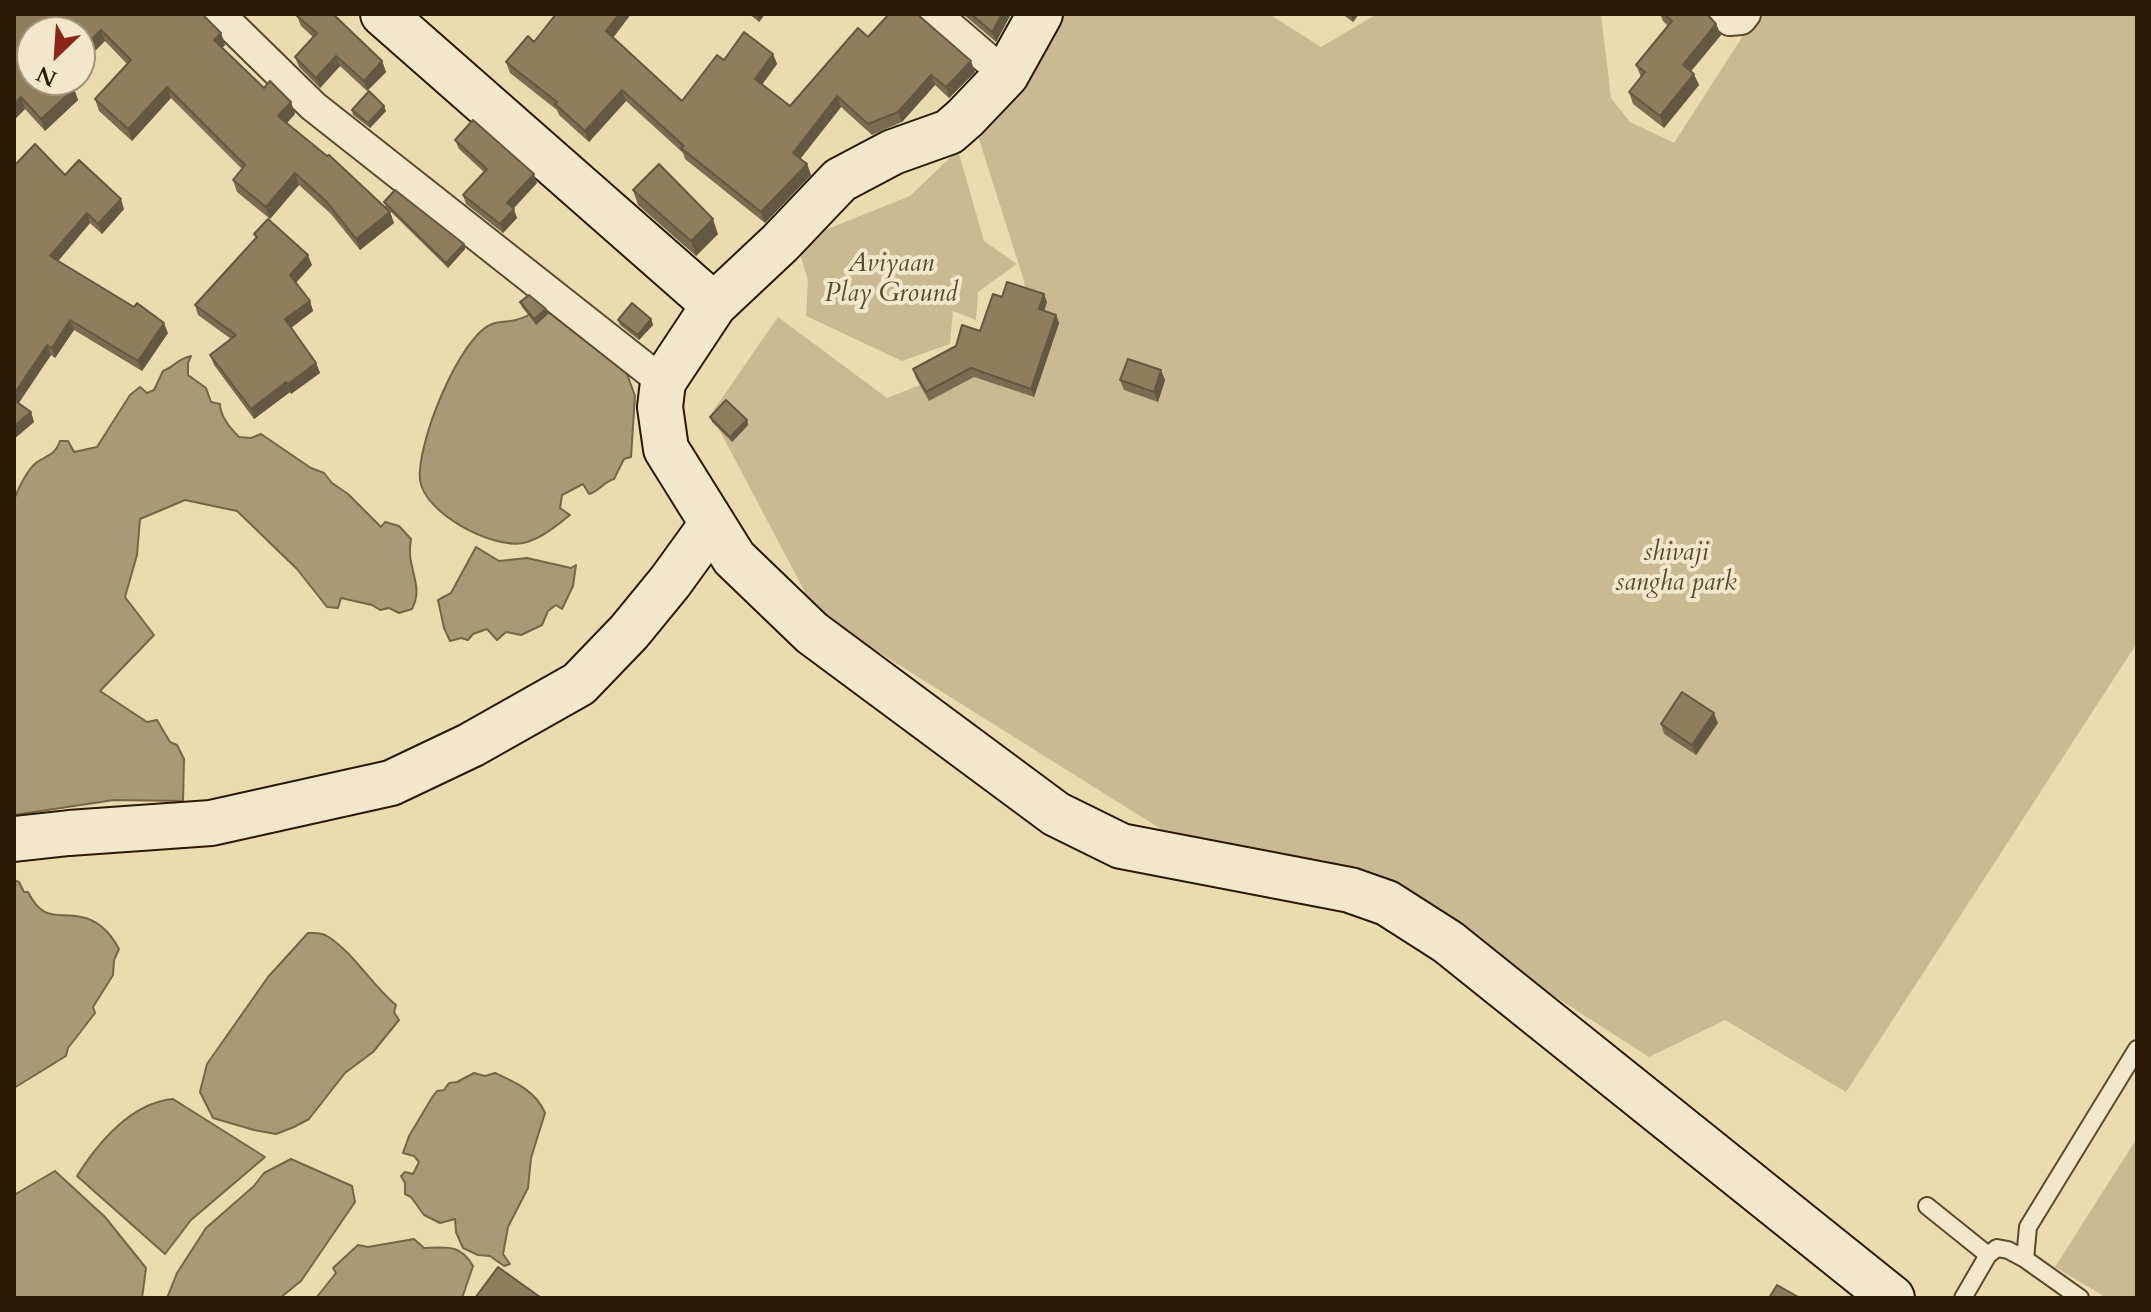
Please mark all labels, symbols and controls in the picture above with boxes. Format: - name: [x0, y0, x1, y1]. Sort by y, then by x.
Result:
- north arrow: [16, 16, 96, 96]
- text: N: [32, 58, 62, 94]
- park label: Aviyaan Play Ground: [825, 249, 957, 310]
- park label: shivaji sangha park: [1615, 538, 1737, 600]

